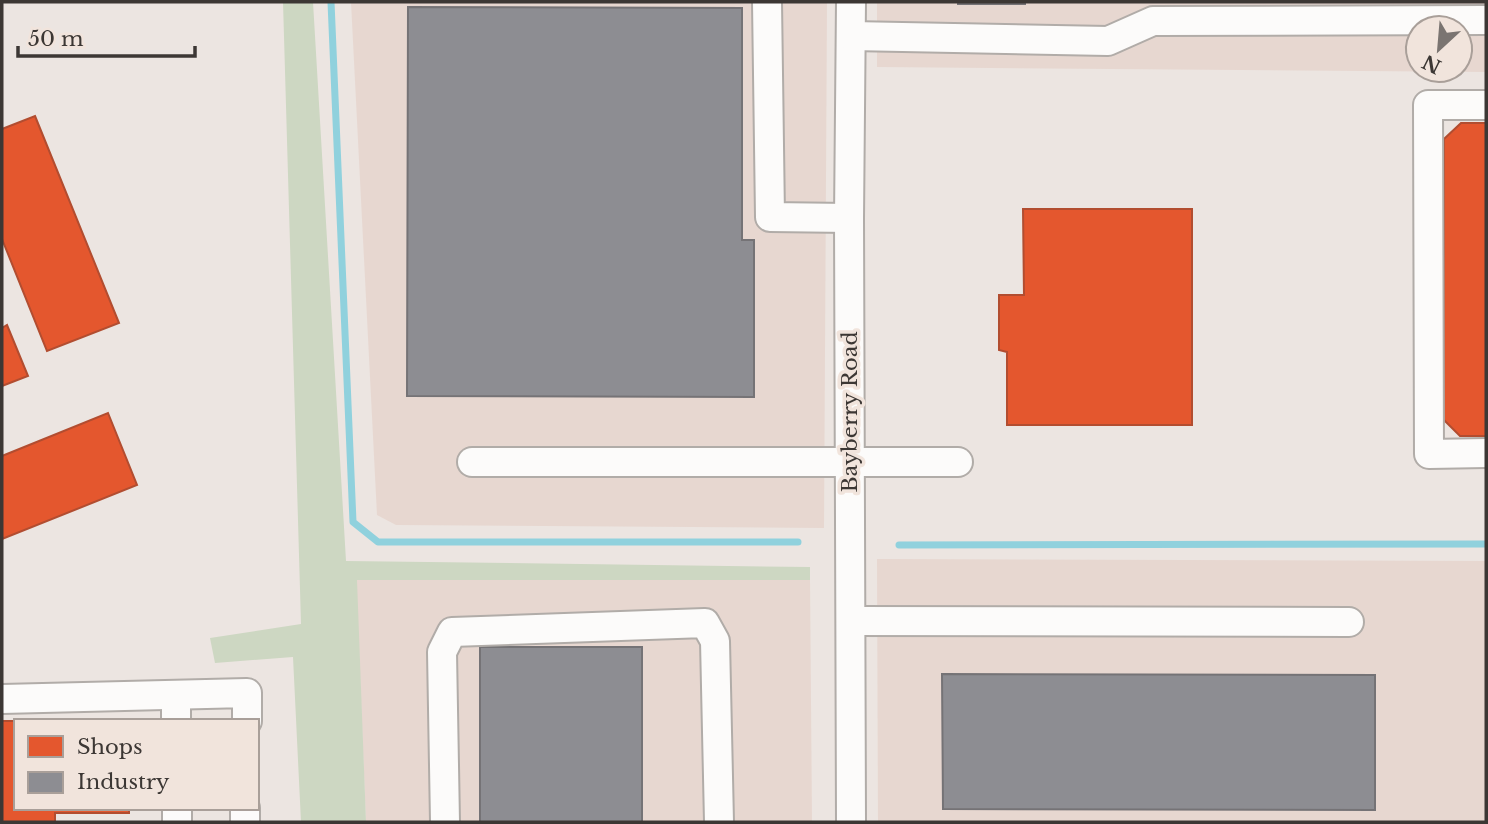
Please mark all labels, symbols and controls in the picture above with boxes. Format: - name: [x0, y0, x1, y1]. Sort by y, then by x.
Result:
- scale bar: [18, 14, 194, 58]
- north arrow: [1404, 14, 1474, 84]
- text: 50 m: [28, 26, 84, 52]
- text: N: [1419, 50, 1445, 78]
- street label: Bayberry Road: [837, 331, 863, 493]
- legend: [14, 719, 259, 810]
- text: Shops: [77, 734, 143, 760]
- text: Industry: [77, 769, 170, 795]

